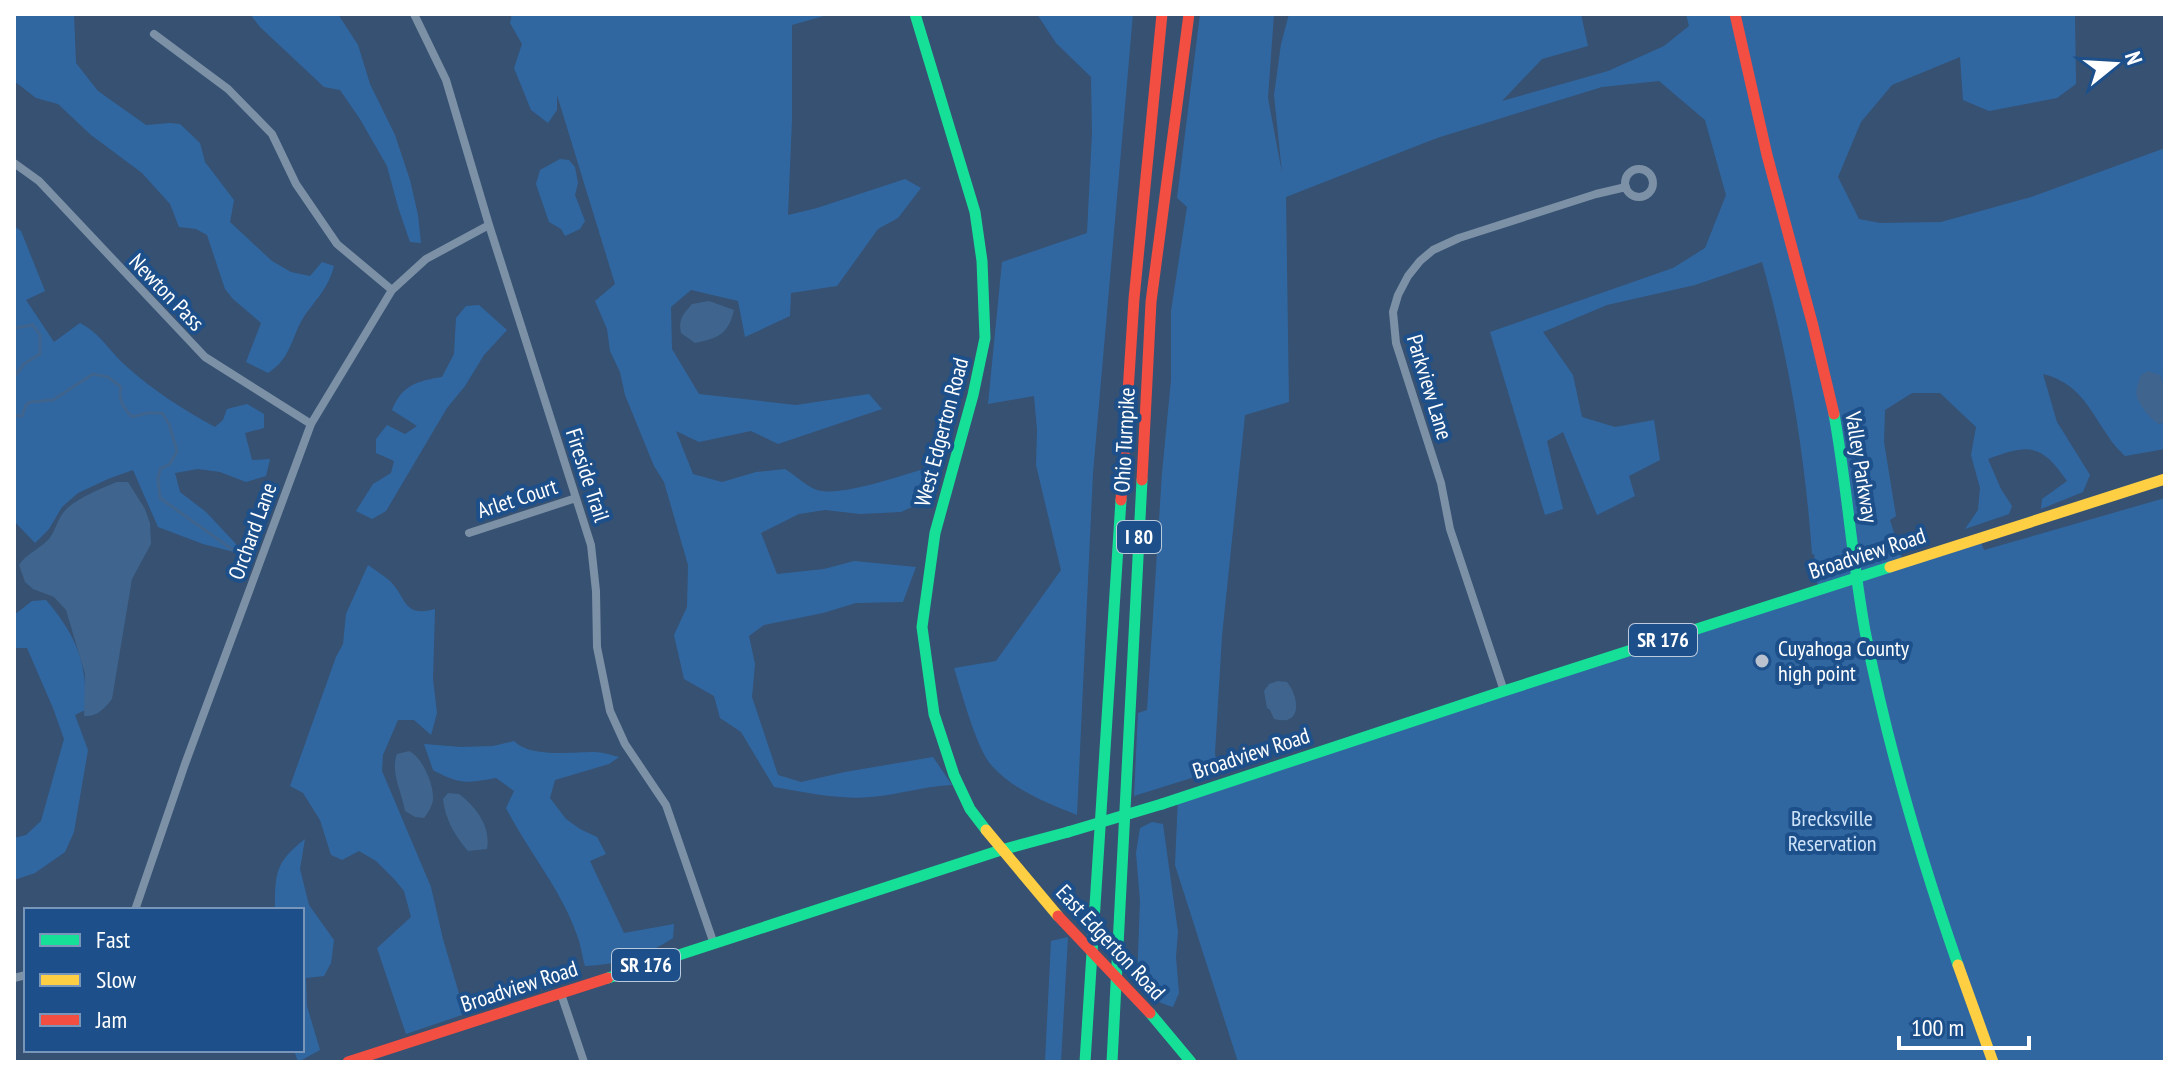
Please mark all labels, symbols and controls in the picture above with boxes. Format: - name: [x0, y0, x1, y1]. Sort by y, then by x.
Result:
- north arrow: [2075, 24, 2155, 104]
- text: N: [2119, 48, 2149, 68]
- street label: Newton Pass: [123, 248, 211, 336]
- street label: Parkview Lane: [1401, 331, 1459, 443]
- street label: West Edgerton Road: [908, 355, 974, 509]
- street label: Ohio Turnpike: [1107, 387, 1141, 493]
- street label: Valley Parkway: [1839, 408, 1885, 525]
- street label: Fireside Trail: [560, 425, 617, 526]
- street label: Arlet Court: [473, 472, 561, 524]
- street label: Orchard Lane: [222, 479, 282, 583]
- road number: I 80: [1117, 521, 1161, 553]
- street label: Broadview Road: [1805, 521, 1929, 585]
- road number: SR 176: [1629, 624, 1697, 656]
- place label: Cuyahoga County high point: [1778, 634, 1910, 687]
- marker: Cuyahoga County high point: [1753, 652, 1771, 670]
- street label: Broadview Road: [1189, 721, 1313, 785]
- park label: Brecksville Reservation: [1788, 804, 1876, 857]
- street label: East Edgerton Road: [1050, 878, 1172, 1006]
- legend: [24, 908, 304, 1052]
- text: Fast: [96, 924, 131, 955]
- road number: SR 176: [612, 949, 680, 981]
- street label: Broadview Road: [457, 954, 581, 1018]
- text: Slow: [96, 964, 137, 995]
- scale bar: [1899, 1000, 2029, 1050]
- text: Jam: [95, 1004, 127, 1035]
- text: 100 m: [1911, 1012, 1964, 1043]

